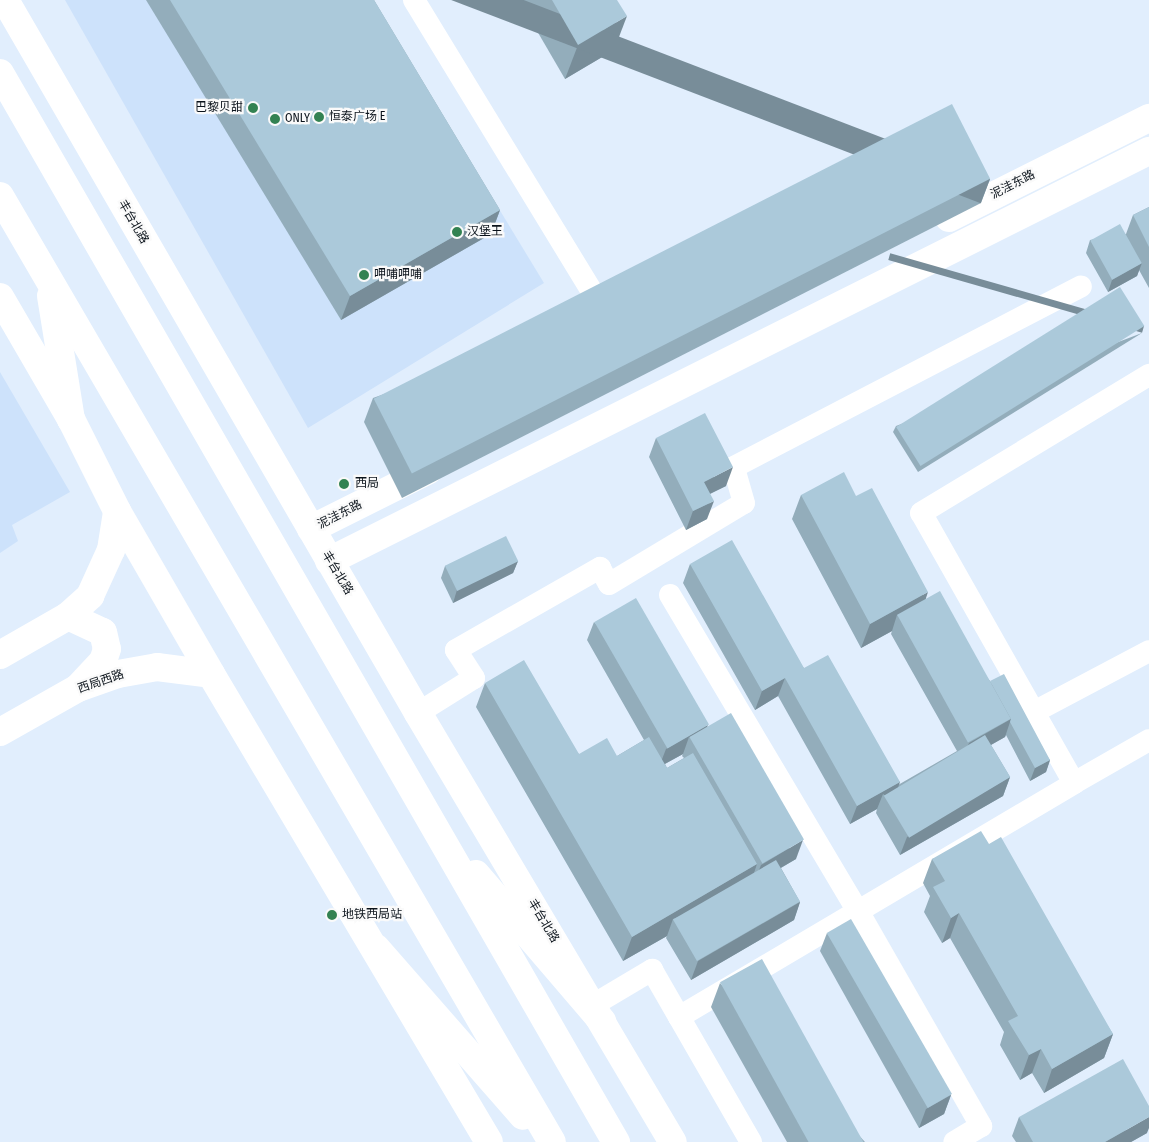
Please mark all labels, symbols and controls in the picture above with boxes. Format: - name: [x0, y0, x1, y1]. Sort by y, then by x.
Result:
- place label: 巴黎贝甜: [195, 101, 243, 115]
- marker: 巴黎贝甜: [247, 102, 259, 114]
- place label: 恒泰广场 E: [329, 110, 385, 124]
- marker: 恒泰广场 E: [313, 111, 325, 123]
- place label: ONLY: [285, 112, 310, 126]
- marker: ONLY: [269, 113, 281, 125]
- street label: 泥洼东路: [988, 168, 1038, 202]
- street label: 丰台北路: [115, 198, 151, 246]
- place label: 汉堡王: [467, 225, 503, 239]
- marker: 汉堡王: [451, 226, 463, 238]
- place label: 呷哺呷哺: [374, 268, 422, 282]
- marker: 呷哺呷哺: [358, 269, 370, 281]
- marker: 西局: [337, 477, 351, 491]
- place label: 西局: [355, 477, 379, 491]
- street label: 泥洼东路: [315, 498, 365, 532]
- street label: 丰台北路: [318, 549, 356, 597]
- street label: 西局西路: [76, 667, 126, 697]
- street label: 丰台北路: [524, 897, 562, 945]
- place label: 地铁西局站: [342, 908, 402, 922]
- marker: 地铁西局站: [326, 909, 338, 921]

